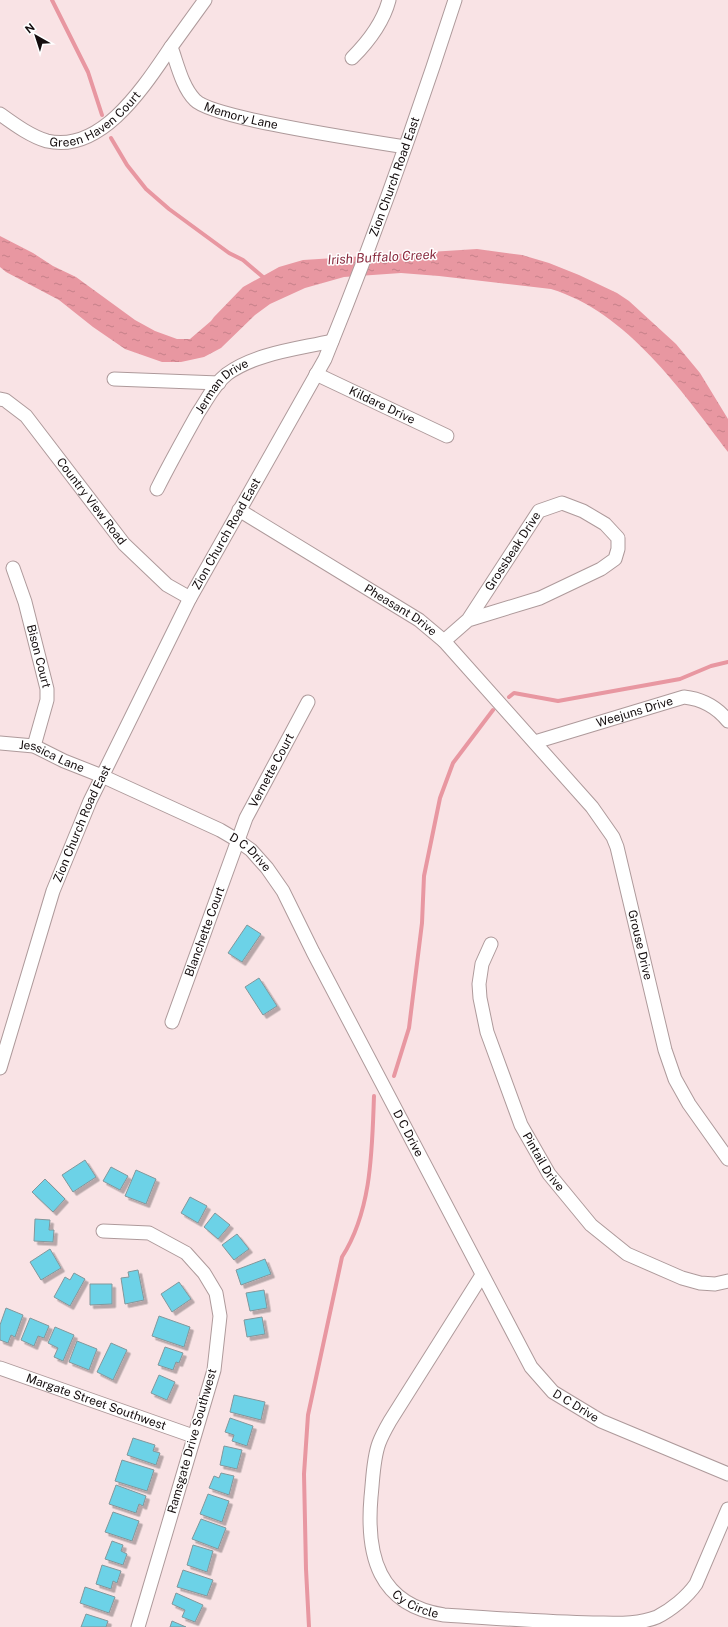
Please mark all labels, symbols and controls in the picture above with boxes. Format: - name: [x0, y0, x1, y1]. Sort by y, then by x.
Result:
- north arrow: [16, 16, 56, 56]
- text: N: [23, 21, 37, 36]
- street label: Green Haven Court: [49, 88, 144, 150]
- street label: Memory Lane: [202, 99, 279, 132]
- street label: Zion Church Road East: [366, 115, 423, 238]
- water label: Irish Buffalo Creek: [327, 247, 437, 267]
- street label: Jerman Drive: [193, 356, 251, 416]
- street label: Kildare Drive: [347, 384, 417, 427]
- street label: Country View Road: [54, 455, 129, 548]
- street label: Zion Church Road East: [189, 475, 263, 592]
- street label: Grossbeak Drive: [482, 509, 544, 593]
- street label: Pheasant Drive: [362, 581, 440, 639]
- street label: Bison Court: [24, 623, 54, 690]
- street label: Weejuns Drive: [595, 694, 675, 730]
- street label: Vernette Court: [246, 731, 297, 810]
- street label: Jessica Lane: [18, 738, 86, 775]
- street label: Zion Church Road East: [50, 763, 114, 884]
- street label: D C Drive: [227, 830, 274, 875]
- street label: Blanchette Court: [182, 885, 228, 979]
- street label: Grouse Drive: [625, 908, 655, 982]
- street label: D C Drive: [390, 1107, 426, 1159]
- street label: Pintail Drive: [520, 1130, 567, 1194]
- street label: Ramsgate Drive Southwest: [165, 1367, 220, 1515]
- street label: Margate Street Southwest: [24, 1371, 168, 1433]
- street label: D C Drive: [550, 1387, 601, 1425]
- street label: Cy Circle: [389, 1587, 440, 1621]

